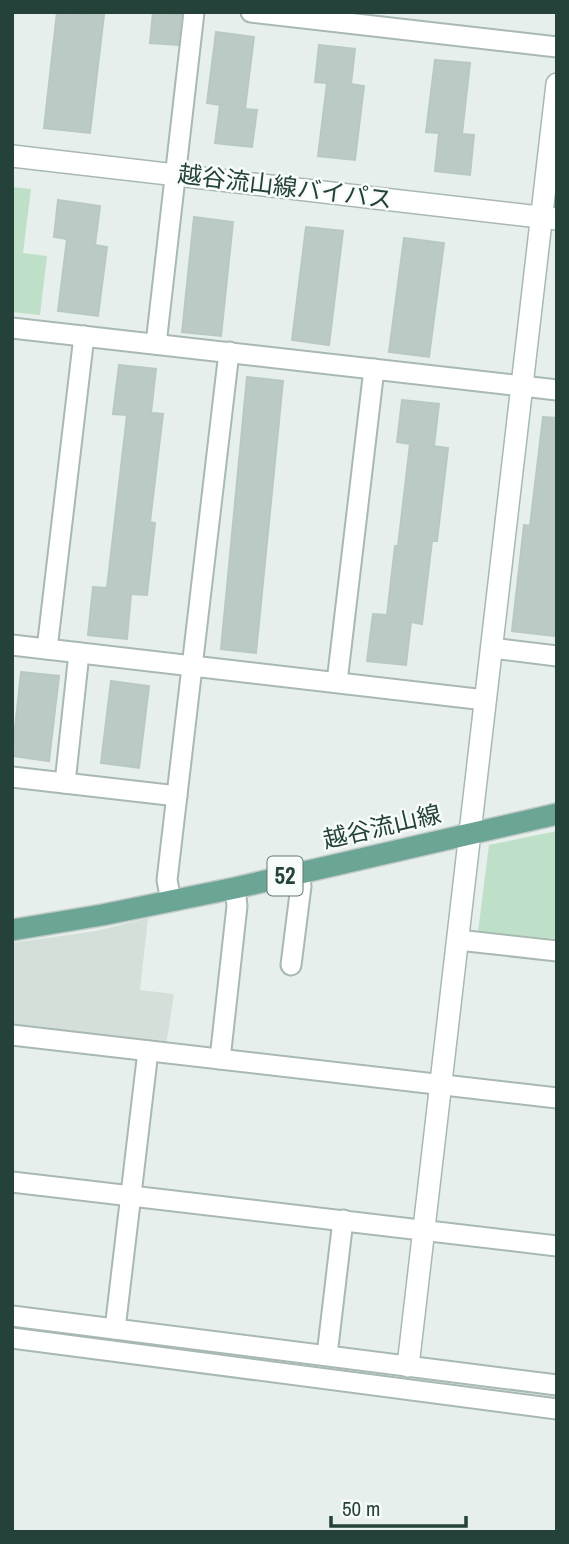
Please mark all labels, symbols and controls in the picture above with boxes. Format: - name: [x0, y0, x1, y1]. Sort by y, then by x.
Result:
- street label: 越谷流山線バイパス: [176, 157, 394, 215]
- street label: 越谷流山線: [320, 797, 444, 855]
- road number: 52: [268, 856, 302, 896]
- scale bar: [331, 1484, 466, 1528]
- text: 50 m: [342, 1494, 380, 1523]

